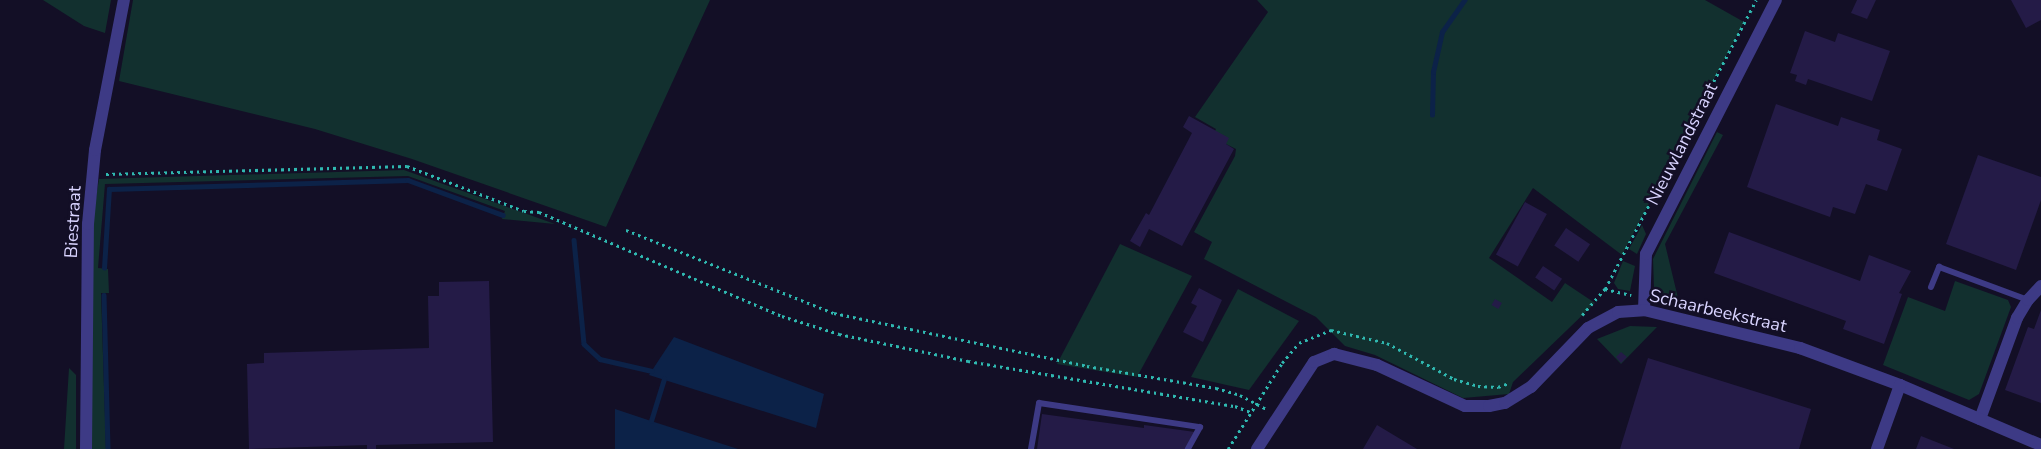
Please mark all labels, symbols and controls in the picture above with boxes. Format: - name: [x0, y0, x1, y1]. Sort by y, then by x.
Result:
- street label: Nieuwlandstraat: [1642, 79, 1722, 209]
- street label: Biestraat: [60, 185, 86, 259]
- street label: Schaarbeekstraat: [1647, 285, 1789, 337]

